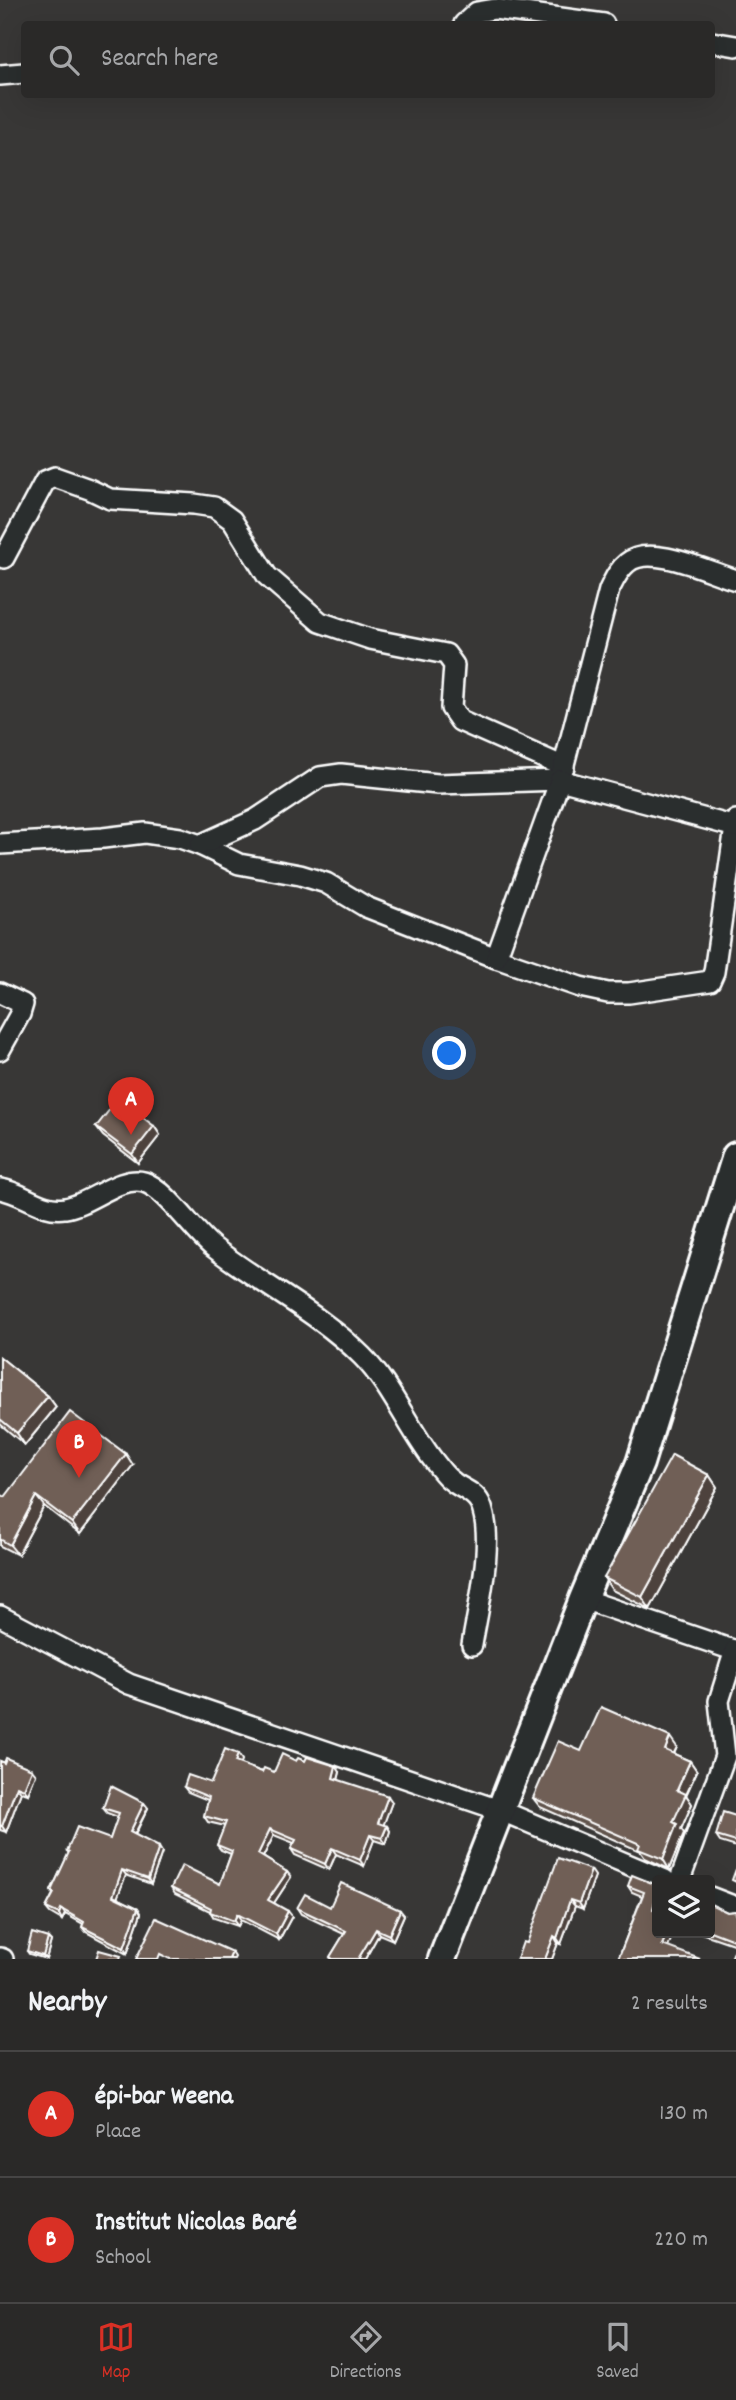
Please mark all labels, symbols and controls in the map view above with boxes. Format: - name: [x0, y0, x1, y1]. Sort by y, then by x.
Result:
- search box: [21, 21, 715, 98]
- icon: search: [45, 41, 83, 79]
- text: Search here: [101, 41, 219, 78]
- your location: [432, 1036, 466, 1070]
- pin: A: [108, 1077, 154, 1135]
- pin: B: [56, 1420, 102, 1478]
- map controls: [652, 1875, 715, 1938]
- button: layers: [652, 1875, 715, 1938]
- text: Nearby: [28, 1983, 106, 2026]
- text: 2 results: [631, 1988, 708, 2021]
- text: épi-bar Weena: [95, 2079, 233, 2116]
- text: A: [45, 2098, 57, 2131]
- text: 130 m: [659, 2098, 708, 2131]
- text: Place: [95, 2116, 141, 2149]
- text: Institut Nicolas Baré: [95, 2205, 297, 2242]
- text: B: [46, 2224, 56, 2257]
- text: 220 m: [654, 2224, 708, 2257]
- text: School: [95, 2242, 151, 2275]
- tab: Map: [97, 2318, 135, 2387]
- tab: Directions: [330, 2318, 402, 2387]
- tab: Saved: [596, 2318, 639, 2387]

